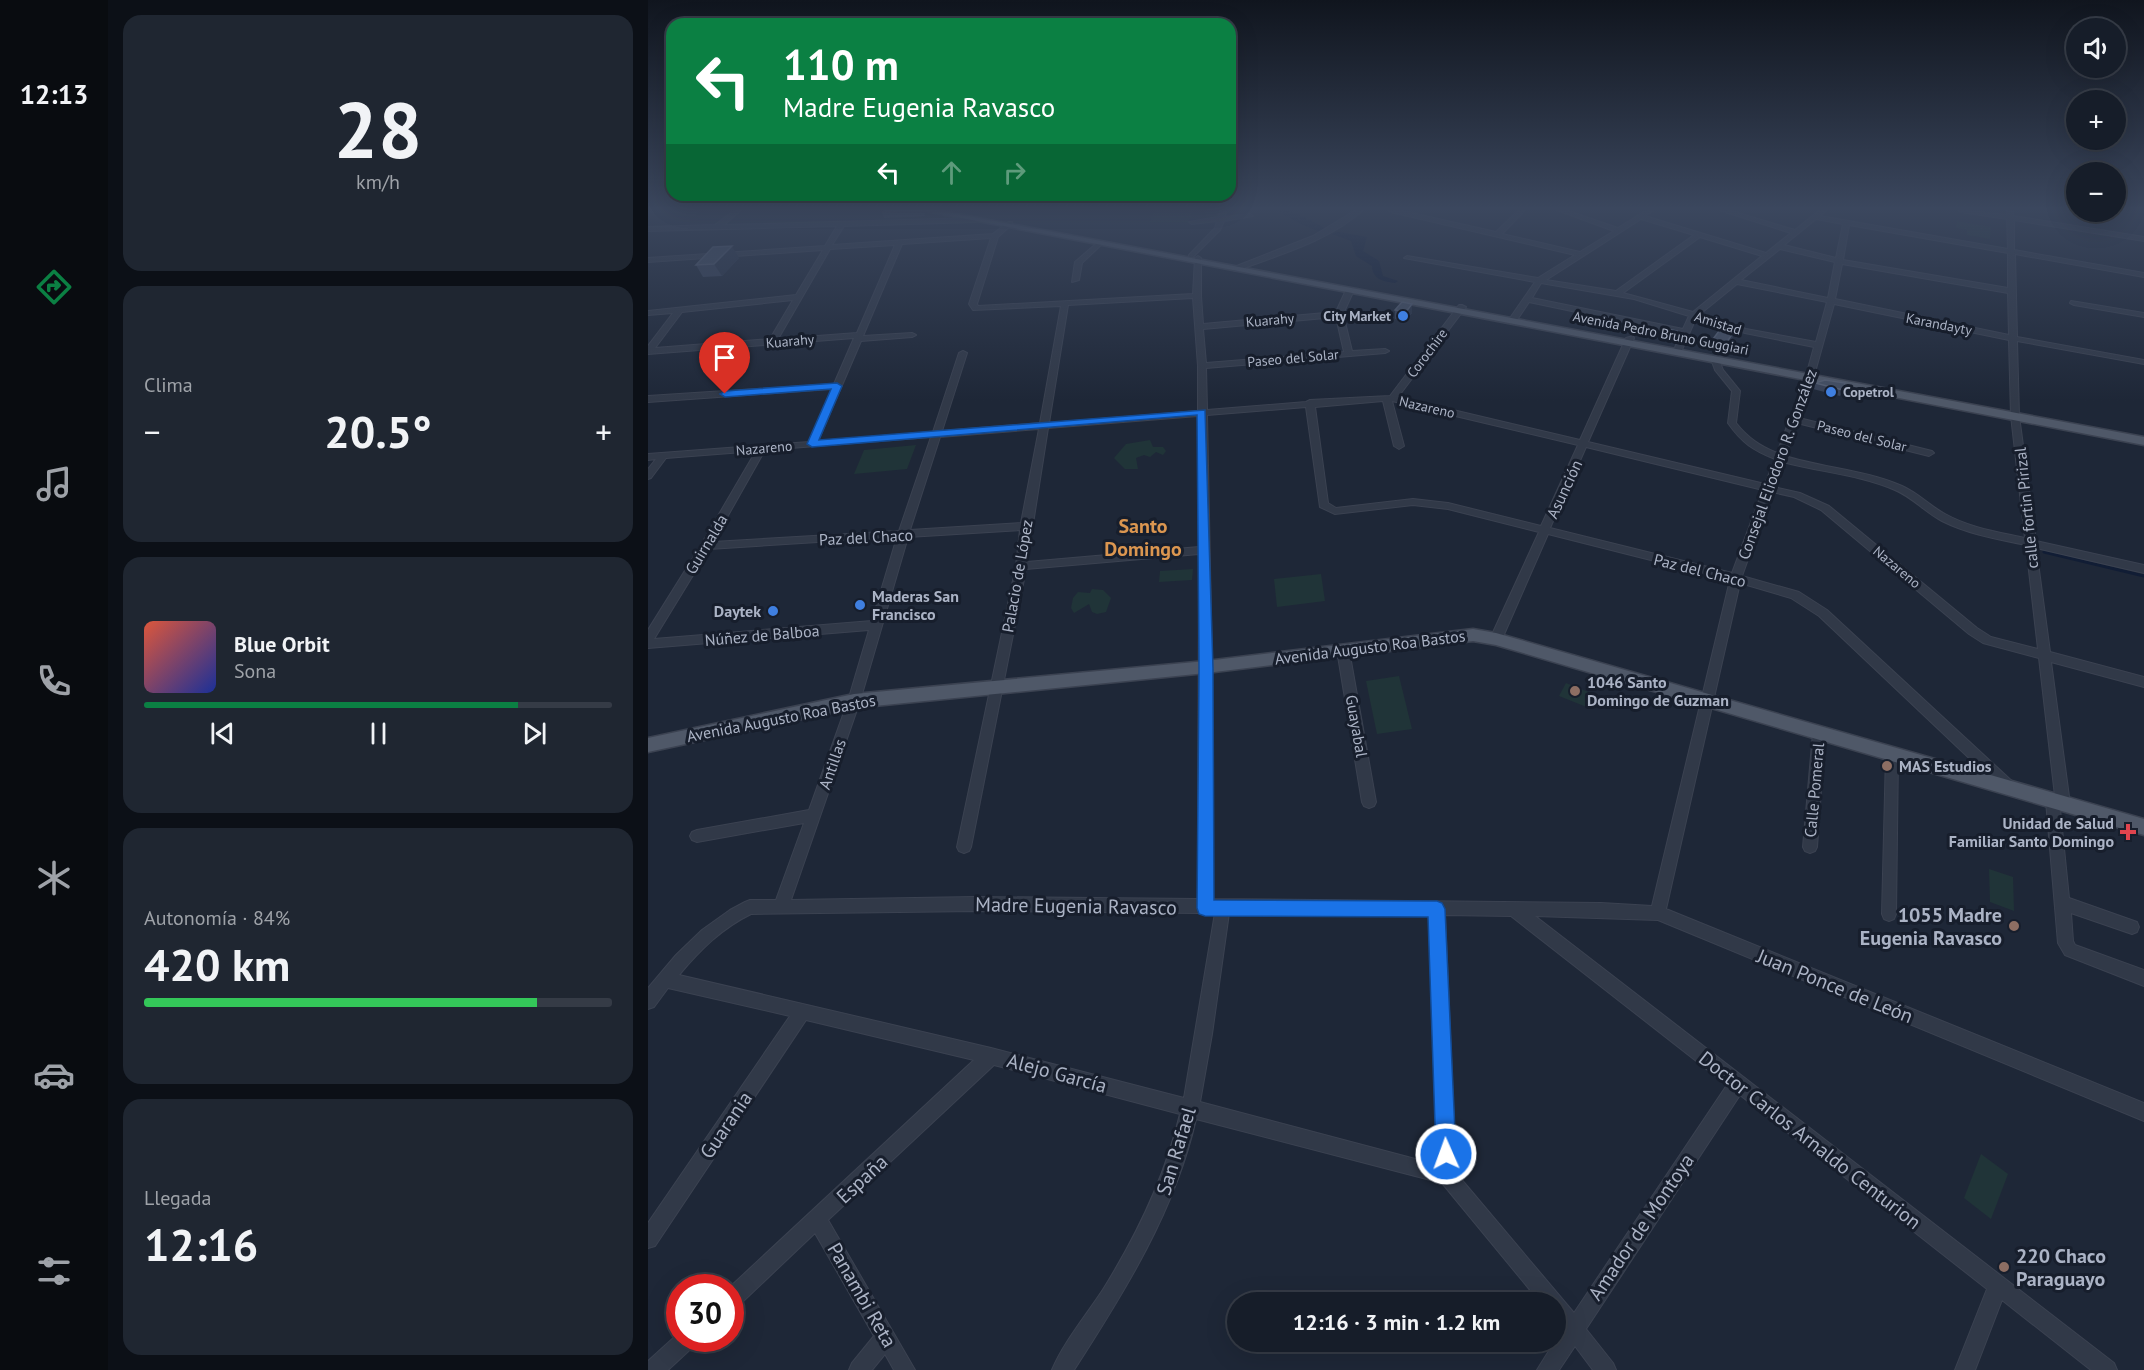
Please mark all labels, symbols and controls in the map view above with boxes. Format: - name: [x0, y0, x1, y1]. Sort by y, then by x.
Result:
- map controls: [2066, 18, 2126, 222]
- button: sound: [2066, 18, 2126, 78]
- text: 110 m: [783, 37, 899, 92]
- icon: left: [684, 42, 762, 120]
- text: 12:13: [20, 77, 88, 111]
- text: 28: [334, 79, 422, 180]
- text: Madre Eugenia Ravasco: [783, 90, 1055, 124]
- button: +: [2066, 90, 2126, 150]
- icon: left: [872, 156, 905, 189]
- icon: ahead: [935, 156, 968, 189]
- icon: right: [998, 156, 1031, 189]
- button: −: [2066, 162, 2126, 222]
- text: km/h: [356, 169, 400, 195]
- icon: directions: [33, 266, 75, 308]
- place label: City Market: [1323, 307, 1391, 325]
- street label: Avenida Pedro Bruno Guggiari: [1572, 307, 1750, 359]
- street label: Amistad: [1692, 307, 1744, 339]
- street label: Kuarahy: [1245, 309, 1295, 331]
- marker: City Market: [1396, 309, 1410, 323]
- street label: Karandayty: [1905, 309, 1974, 339]
- street label: Corochire: [1403, 325, 1451, 381]
- street label: Kuarahy: [765, 330, 815, 352]
- pin: [699, 332, 750, 394]
- icon: arrive: [708, 341, 741, 374]
- street label: Paseo del Solar: [1247, 345, 1340, 371]
- street label: Consejal Eliodoro R. González: [1733, 366, 1821, 562]
- text: Clima: [144, 372, 193, 398]
- place label: Copetrol: [1843, 383, 1895, 401]
- marker: Copetrol: [1824, 385, 1838, 399]
- street label: Nazareno: [1397, 392, 1457, 422]
- text: 20.5°: [324, 402, 432, 460]
- text: −: [144, 410, 161, 453]
- text: +: [595, 410, 612, 453]
- street label: Paseo del Solar: [1815, 416, 1909, 456]
- street label: Nazareno: [735, 437, 793, 459]
- street label: calle fortin Pirizal: [2010, 446, 2042, 570]
- street label: Asunción: [1542, 457, 1586, 521]
- icon: music: [33, 463, 75, 505]
- street label: Guirnalda: [680, 511, 732, 577]
- district label: Santo Domingo: [1104, 513, 1182, 562]
- street label: Palacio de López: [997, 518, 1037, 634]
- street label: Paz del Chaco: [818, 525, 914, 549]
- street label: Nazareno: [1870, 542, 1924, 592]
- street label: Paz del Chaco: [1652, 549, 1748, 591]
- place label: Maderas San Francisco: [872, 586, 959, 624]
- marker: Maderas San Francisco: [853, 598, 867, 612]
- place label: Daytek: [714, 601, 761, 621]
- marker: Daytek: [766, 604, 780, 618]
- street label: Núñez de Balboa: [704, 620, 820, 650]
- street label: Avenida Augusto Roa Bastos: [1274, 625, 1467, 669]
- text: Blue Orbit: [234, 630, 330, 658]
- text: Sona: [234, 658, 276, 684]
- icon: phone: [33, 660, 75, 702]
- place label: 1046 Santo Domingo de Guzman: [1587, 672, 1729, 710]
- marker: 1046 Santo Domingo de Guzman: [1568, 684, 1582, 698]
- street label: Avenida Augusto Roa Bastos: [685, 690, 877, 746]
- street label: Guayabal: [1342, 693, 1372, 759]
- icon: previous: [206, 717, 239, 750]
- icon: pause: [362, 717, 395, 750]
- icon: next: [518, 717, 551, 750]
- street label: Antillas: [814, 736, 850, 792]
- street label: Calle Pomeral: [1800, 742, 1828, 838]
- place label: MAS Estudios: [1899, 756, 1992, 776]
- marker: MAS Estudios: [1880, 759, 1894, 773]
- place label: Unidad de Salud Familiar Santo Domingo: [1949, 813, 2114, 851]
- marker: Unidad de Salud Familiar Santo Domingo: [2119, 823, 2137, 841]
- icon: climate: [33, 857, 75, 899]
- street label: Madre Eugenia Ravasco: [975, 891, 1177, 921]
- place label: 1055 Madre Eugenia Ravasco: [1860, 902, 2002, 951]
- text: Autonomía · 84%: [144, 905, 290, 931]
- marker: 1055 Madre Eugenia Ravasco: [2007, 919, 2021, 933]
- text: 420 km: [144, 935, 290, 993]
- street label: Juan Ponce de León: [1752, 942, 1917, 1029]
- street label: Doctor Carlos Arnaldo Centurion: [1694, 1045, 1926, 1235]
- street label: Alejo García: [1004, 1047, 1110, 1099]
- icon: car: [33, 1054, 75, 1096]
- street label: Guarania: [694, 1086, 758, 1164]
- street label: San Rafael: [1150, 1104, 1202, 1198]
- position arrow: [1414, 1122, 1478, 1186]
- street label: España: [831, 1149, 893, 1209]
- street label: Amador de Montoya: [1582, 1149, 1700, 1305]
- text: Llegada: [144, 1185, 211, 1211]
- text: 12:16: [144, 1215, 258, 1273]
- street label: Panambi Reta: [822, 1238, 902, 1352]
- place label: 220 Chaco Paraguayo: [2016, 1243, 2106, 1292]
- icon: filters: [33, 1250, 75, 1292]
- marker: 220 Chaco Paraguayo: [1997, 1260, 2011, 1274]
- speed limit sign: 30: [666, 1274, 744, 1352]
- text: 12:16 · 3 min · 1.2 km: [1293, 1308, 1500, 1336]

